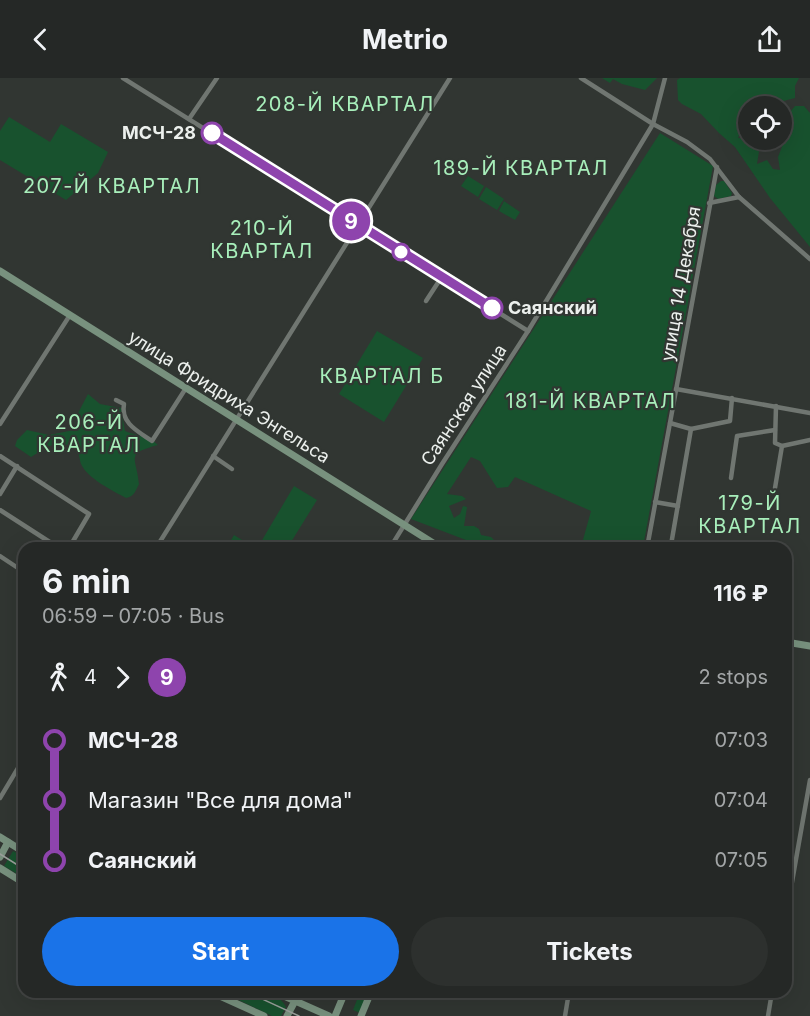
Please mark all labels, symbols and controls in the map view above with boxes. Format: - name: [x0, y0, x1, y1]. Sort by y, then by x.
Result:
- icon: back: [24, 23, 57, 56]
- text: Metrio: [362, 23, 448, 56]
- icon: share: [753, 23, 786, 56]
- district label: 208-Й КВАРТАЛ: [255, 91, 435, 116]
- map controls: [738, 96, 792, 150]
- button: locate: [738, 96, 792, 150]
- place label: МСЧ-28: [122, 122, 196, 143]
- marker: МСЧ-28: [201, 122, 223, 144]
- district label: 189-Й КВАРТАЛ: [433, 155, 609, 180]
- district label: 207-Й КВАРТАЛ: [23, 173, 201, 198]
- line badge: 9: [332, 202, 370, 240]
- street label: улица 14 Декабря: [657, 205, 704, 363]
- text: 9: [344, 209, 358, 234]
- district label: 210-Й КВАРТАЛ: [210, 215, 314, 263]
- unlabelled marker: [392, 243, 410, 261]
- marker: Саянский: [481, 297, 503, 319]
- place label: Саянский: [508, 297, 597, 318]
- street label: улица Фридриха Энгельса: [125, 326, 334, 467]
- street label: Саянская улица: [417, 340, 511, 469]
- district label: КВАРТАЛ Б: [319, 364, 445, 388]
- district label: 181-Й КВАРТАЛ: [505, 388, 677, 413]
- district label: 206-Й КВАРТАЛ: [37, 409, 141, 457]
- district label: 179-Й КВАРТАЛ: [698, 490, 802, 538]
- text: 6 min: [42, 561, 131, 601]
- text: 116 ₽: [713, 580, 768, 606]
- text: 06:59 – 07:05 · Bus: [42, 604, 224, 628]
- icon: walk: [42, 661, 75, 694]
- icon: forward: [106, 661, 139, 694]
- text: 4: [84, 665, 97, 689]
- text: 9: [160, 665, 174, 690]
- text: 2 stops: [698, 665, 768, 689]
- text: МСЧ-28: [88, 727, 178, 753]
- text: 07:03: [714, 728, 768, 752]
- text: Магазин "Все для дома": [88, 787, 353, 813]
- text: 07:04: [714, 788, 768, 812]
- text: Саянский: [88, 847, 197, 873]
- text: 07:05: [715, 848, 768, 872]
- button: Start: [42, 917, 399, 986]
- button: Tickets: [411, 917, 768, 986]

